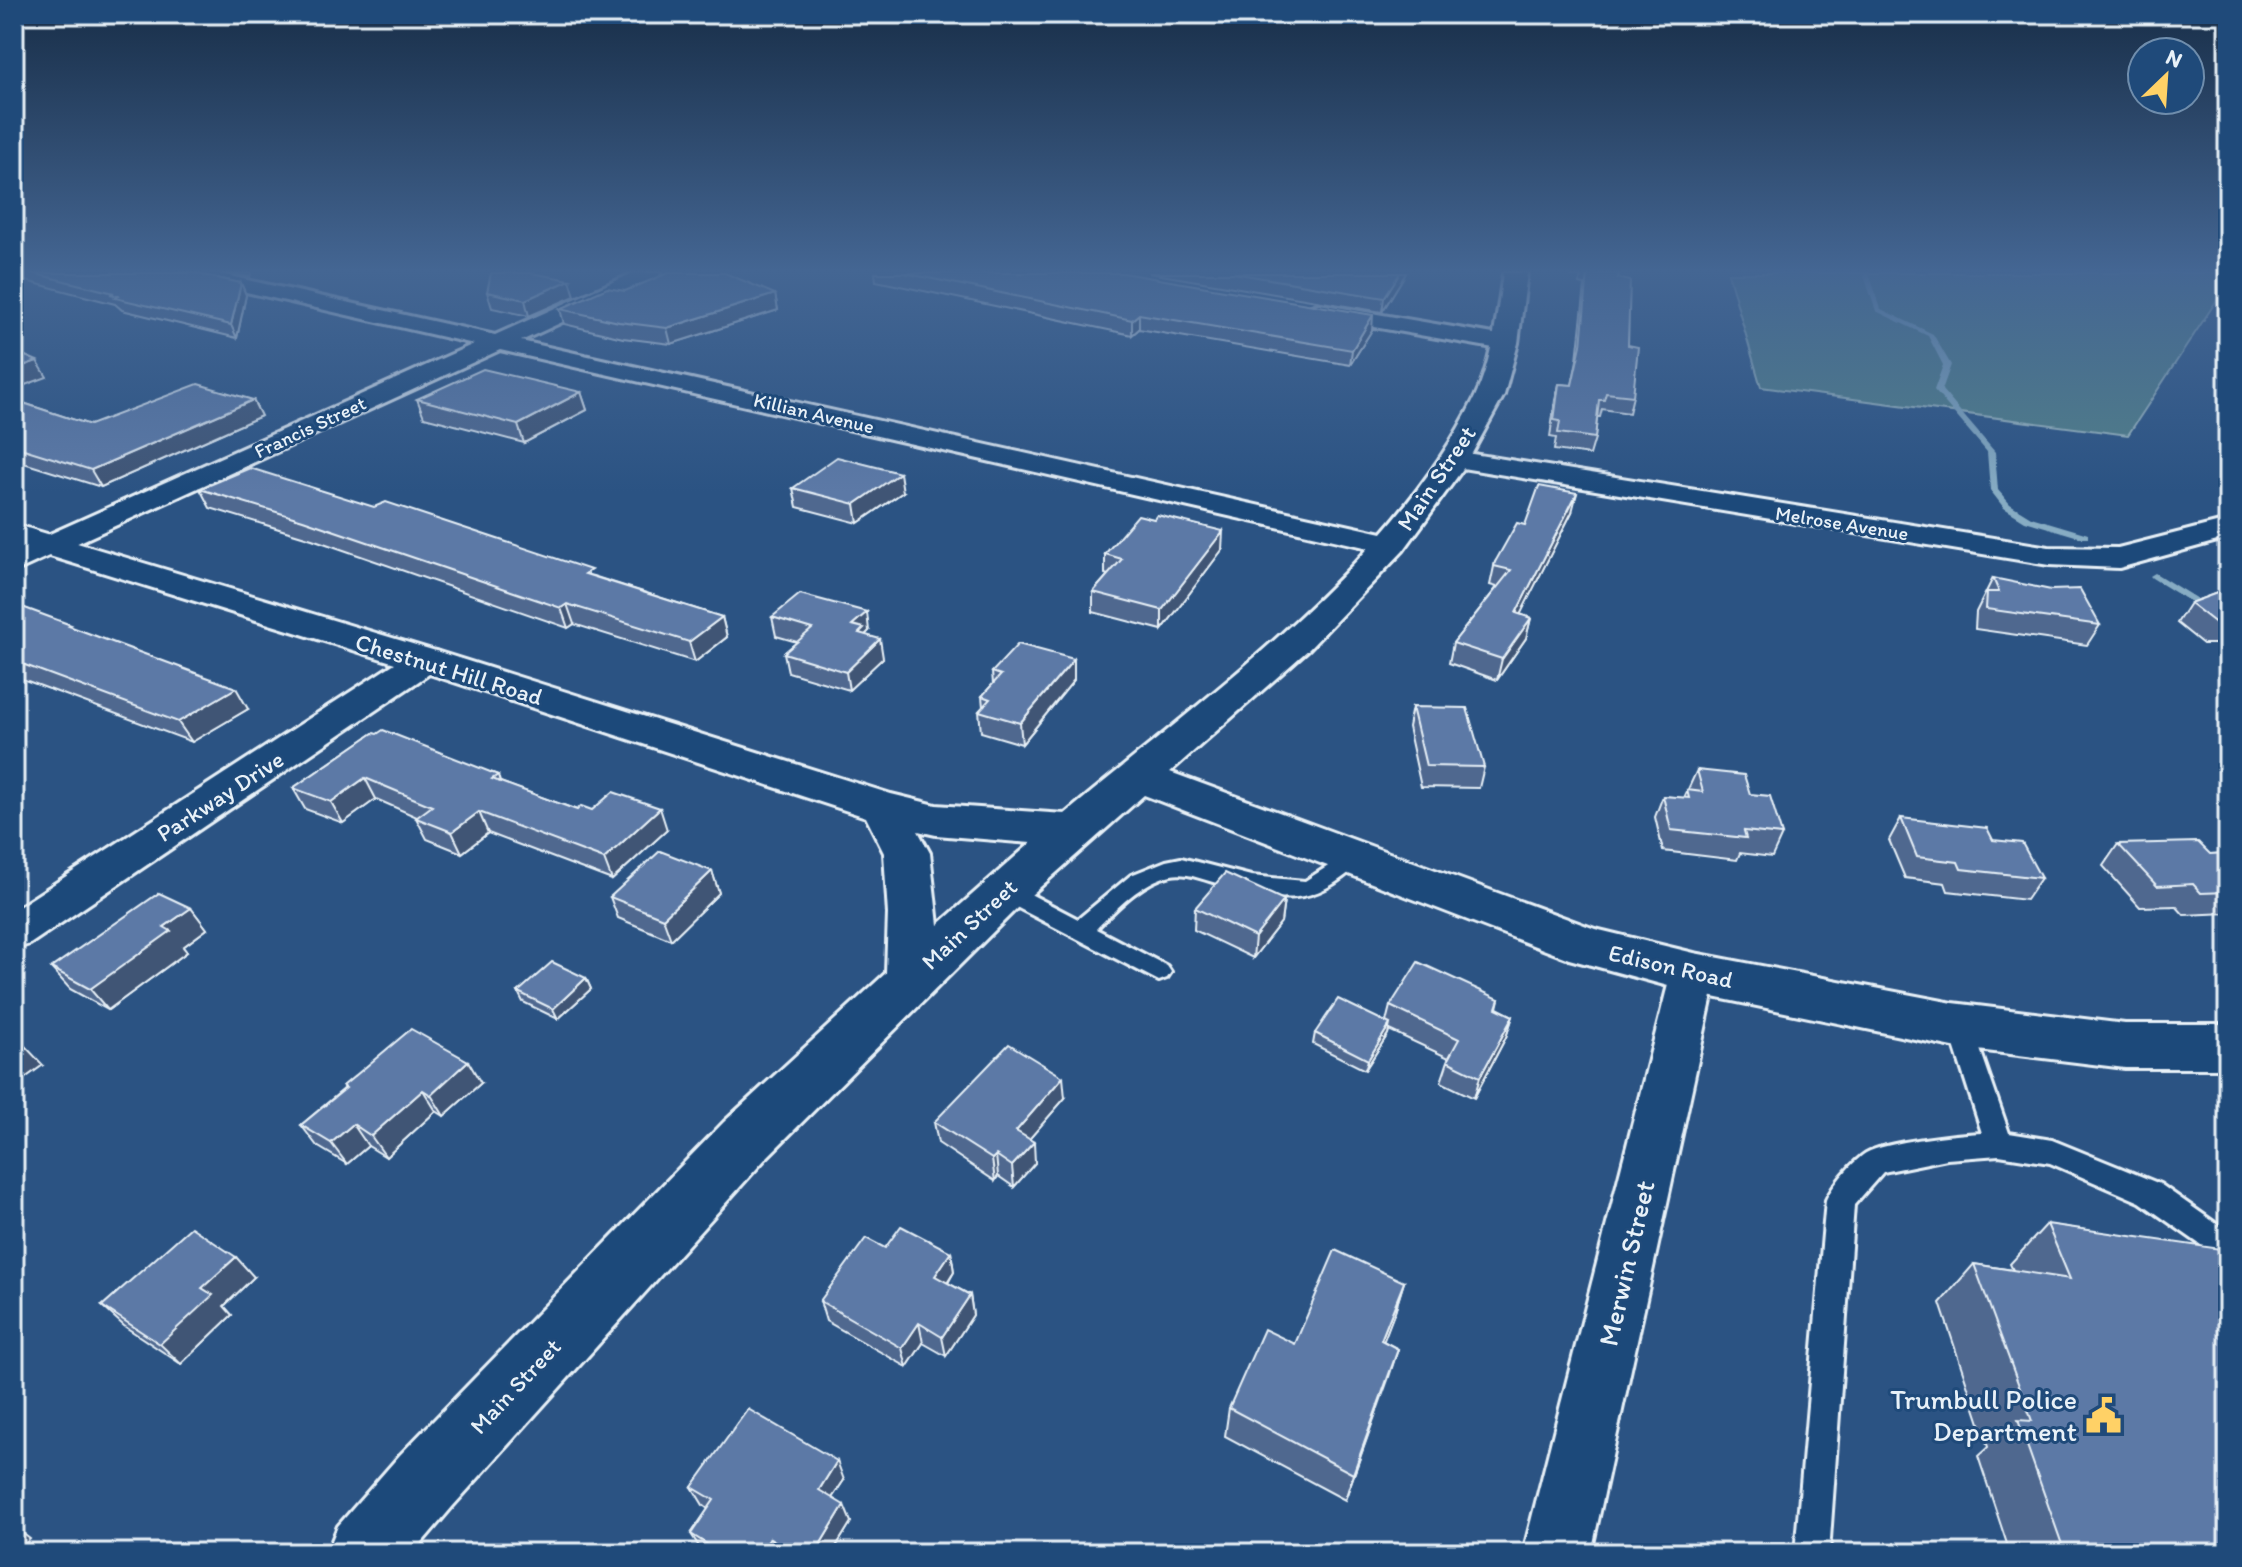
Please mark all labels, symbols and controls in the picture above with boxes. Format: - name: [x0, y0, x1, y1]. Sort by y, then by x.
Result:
- north arrow: [2126, 36, 2206, 116]
- text: N: [2162, 43, 2187, 74]
- street label: Killian Avenue: [751, 387, 877, 439]
- street label: Francis Street: [250, 391, 370, 463]
- street label: Main Street: [1390, 420, 1482, 536]
- street label: Melrose Avenue: [1774, 501, 1910, 545]
- street label: Chestnut Hill Road: [352, 627, 546, 711]
- street label: Parkway Drive: [151, 744, 289, 848]
- street label: Main Street: [915, 872, 1023, 976]
- street label: Edison Road: [1606, 938, 1736, 994]
- street label: Merwin Street: [1590, 1177, 1662, 1349]
- street label: Main Street: [463, 1332, 567, 1440]
- place label: Trumbull Police Department: [1890, 1382, 2077, 1448]
- public building icon: Trumbull Police Department: [2084, 1396, 2122, 1434]

